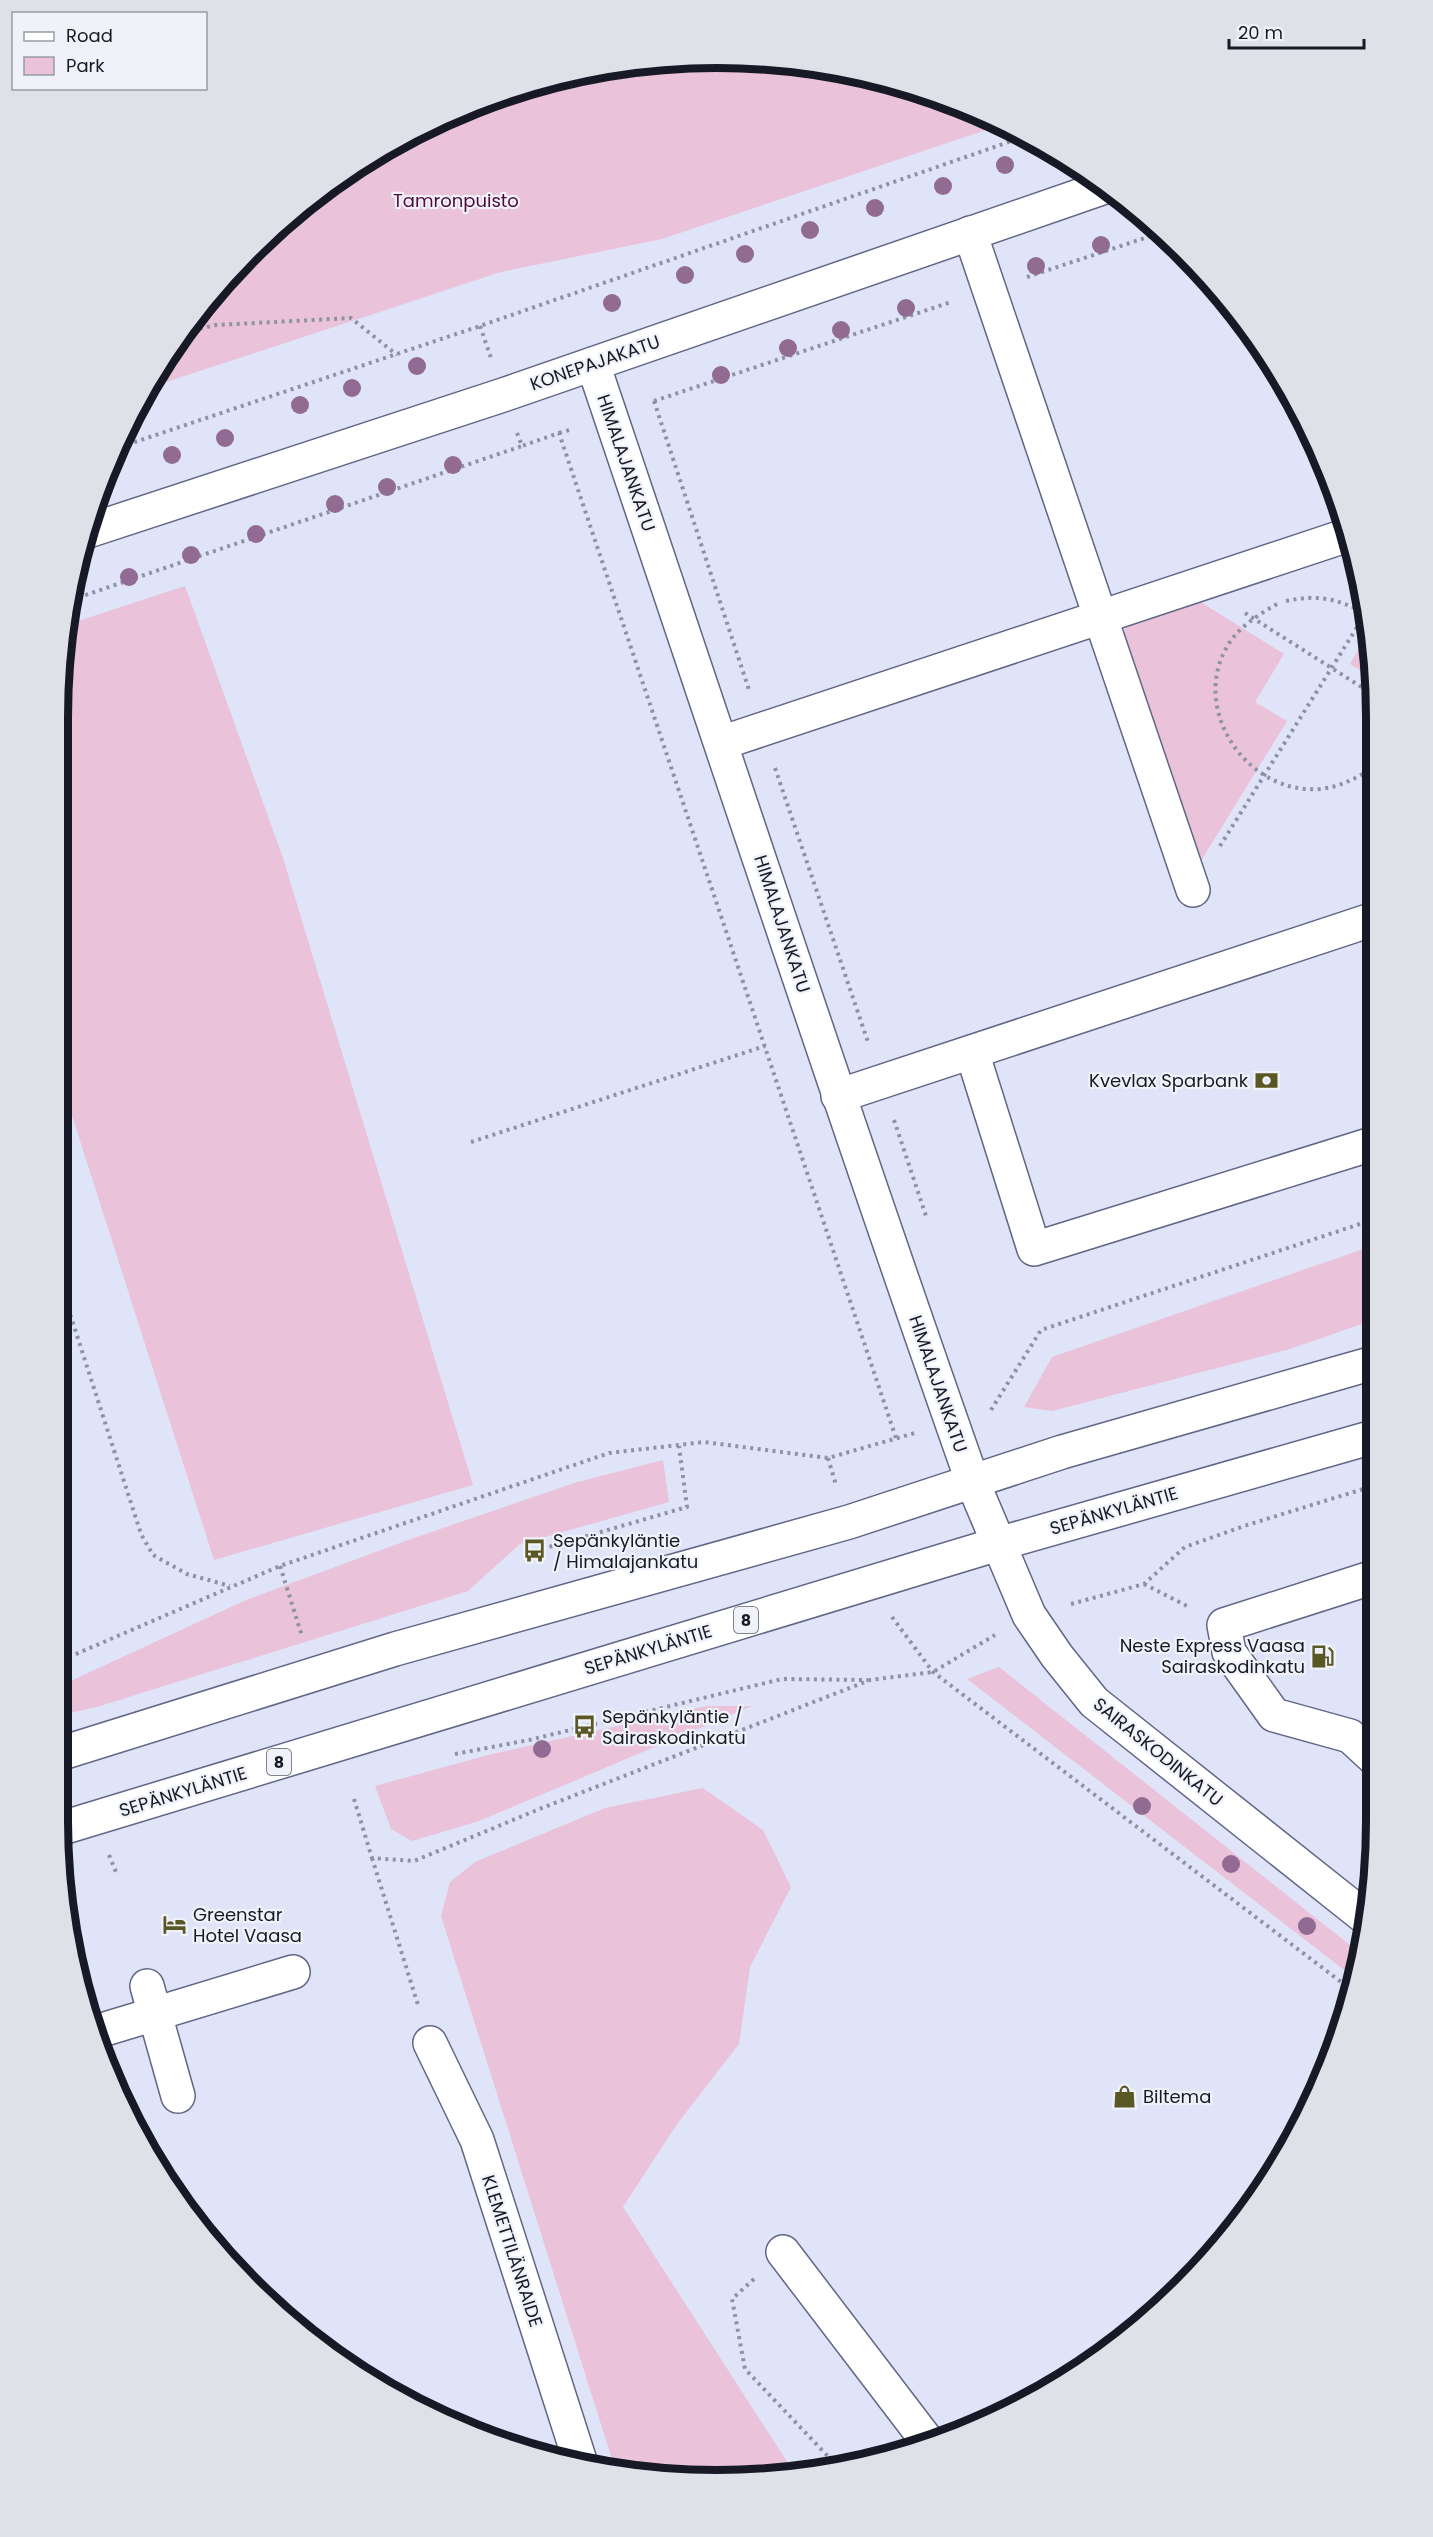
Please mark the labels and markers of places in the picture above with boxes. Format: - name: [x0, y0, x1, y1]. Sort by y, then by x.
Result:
- place label: Kvevlax Sparbank: [1089, 1068, 1249, 1093]
- bank icon: Kvevlax Sparbank: [1253, 1068, 1279, 1094]
- place label: Sepänkyläntie / Himalajankatu: [553, 1528, 698, 1574]
- bus stop icon: Sepänkyläntie / Himalajankatu: [522, 1538, 548, 1564]
- place label: Neste Express Vaasa Sairaskodinkatu: [1120, 1633, 1305, 1679]
- fuel station icon: Neste Express Vaasa Sairaskodinkatu: [1310, 1643, 1336, 1669]
- place label: Sepänkyläntie / Sairaskodinkatu: [602, 1704, 746, 1750]
- bus stop icon: Sepänkyläntie / Sairaskodinkatu: [571, 1714, 597, 1740]
- place label: Greenstar Hotel Vaasa: [193, 1902, 302, 1948]
- hotel icon: Greenstar Hotel Vaasa: [162, 1912, 188, 1938]
- shop icon: Biltema: [1112, 2084, 1138, 2110]
- place label: Biltema: [1143, 2084, 1211, 2109]

